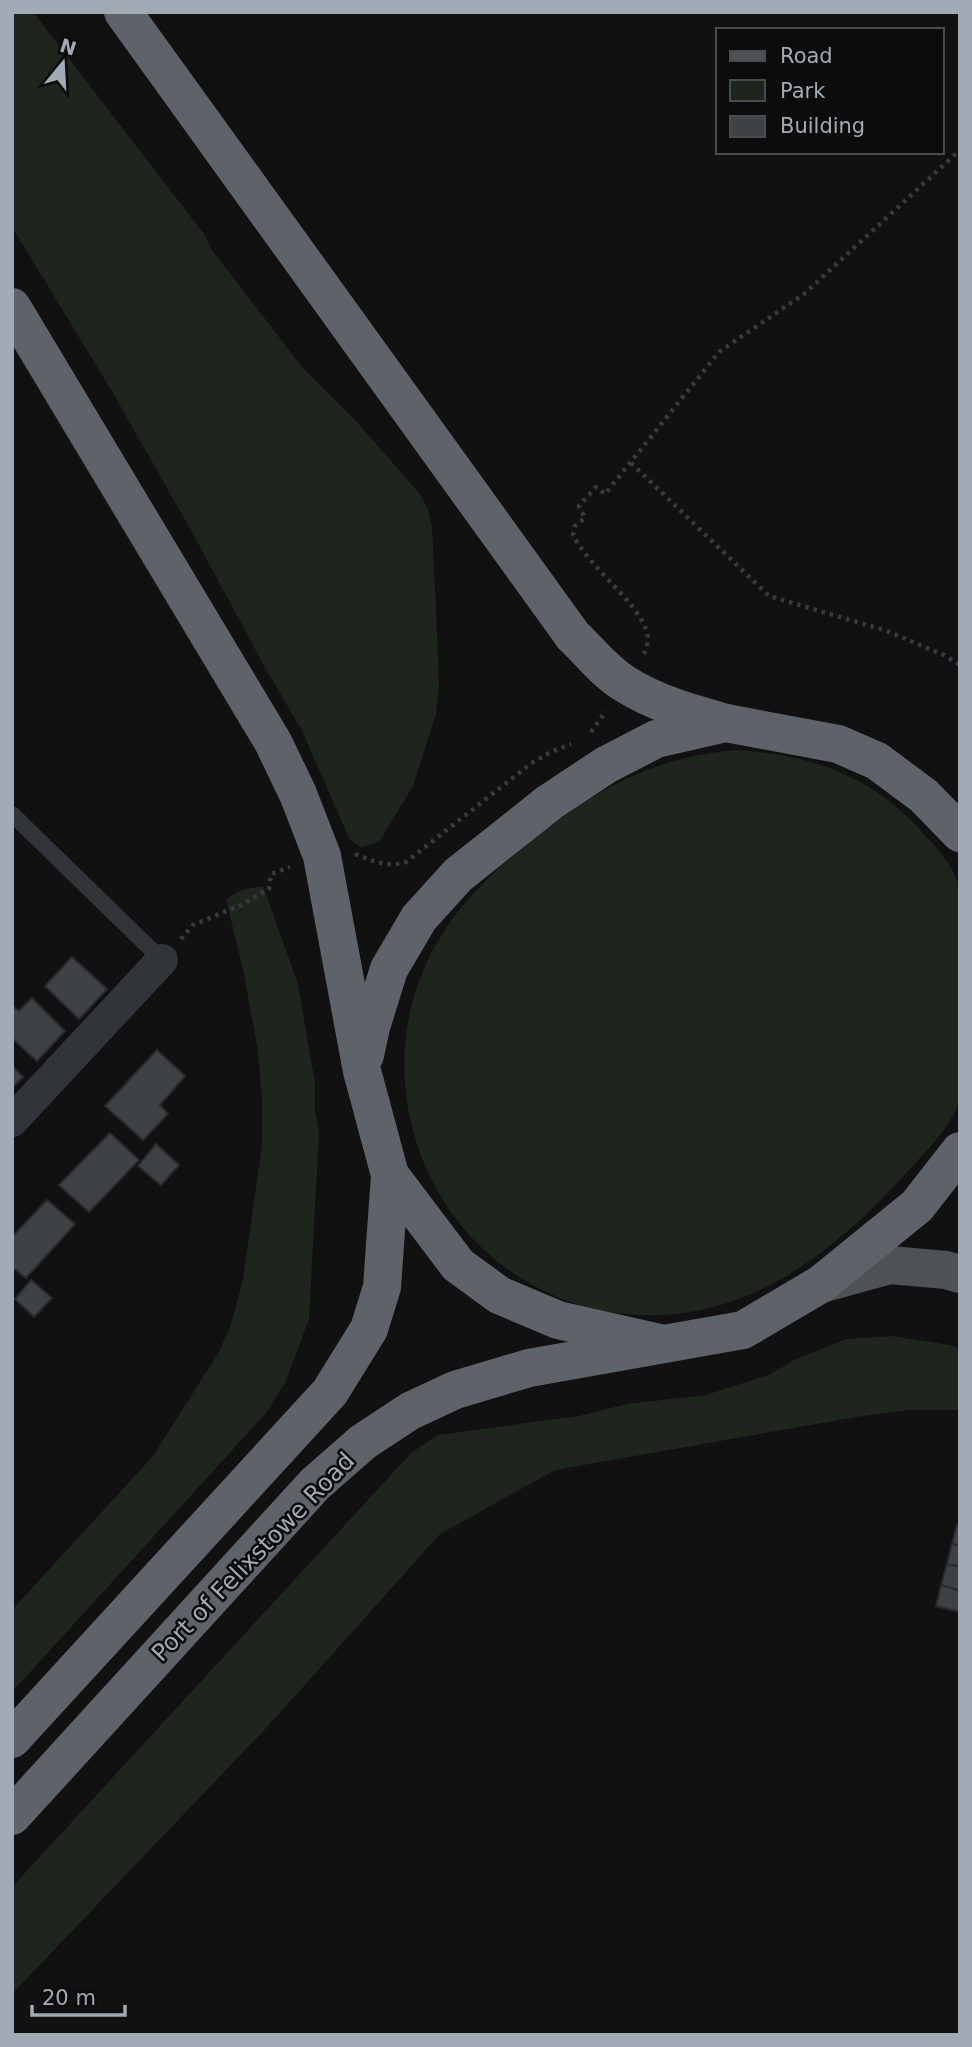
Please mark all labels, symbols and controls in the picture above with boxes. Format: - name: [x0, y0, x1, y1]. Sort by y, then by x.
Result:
- north arrow: [28, 28, 98, 98]
- legend: [716, 28, 944, 154]
- text: N: [57, 34, 79, 60]
- text: Road: [780, 44, 833, 68]
- text: Park: [780, 79, 826, 103]
- text: Building: [780, 114, 865, 138]
- street label: Port of Felixstowe Road: [146, 1447, 360, 1667]
- scale bar: [32, 1974, 124, 2018]
- text: 20 m: [42, 1986, 96, 2010]

